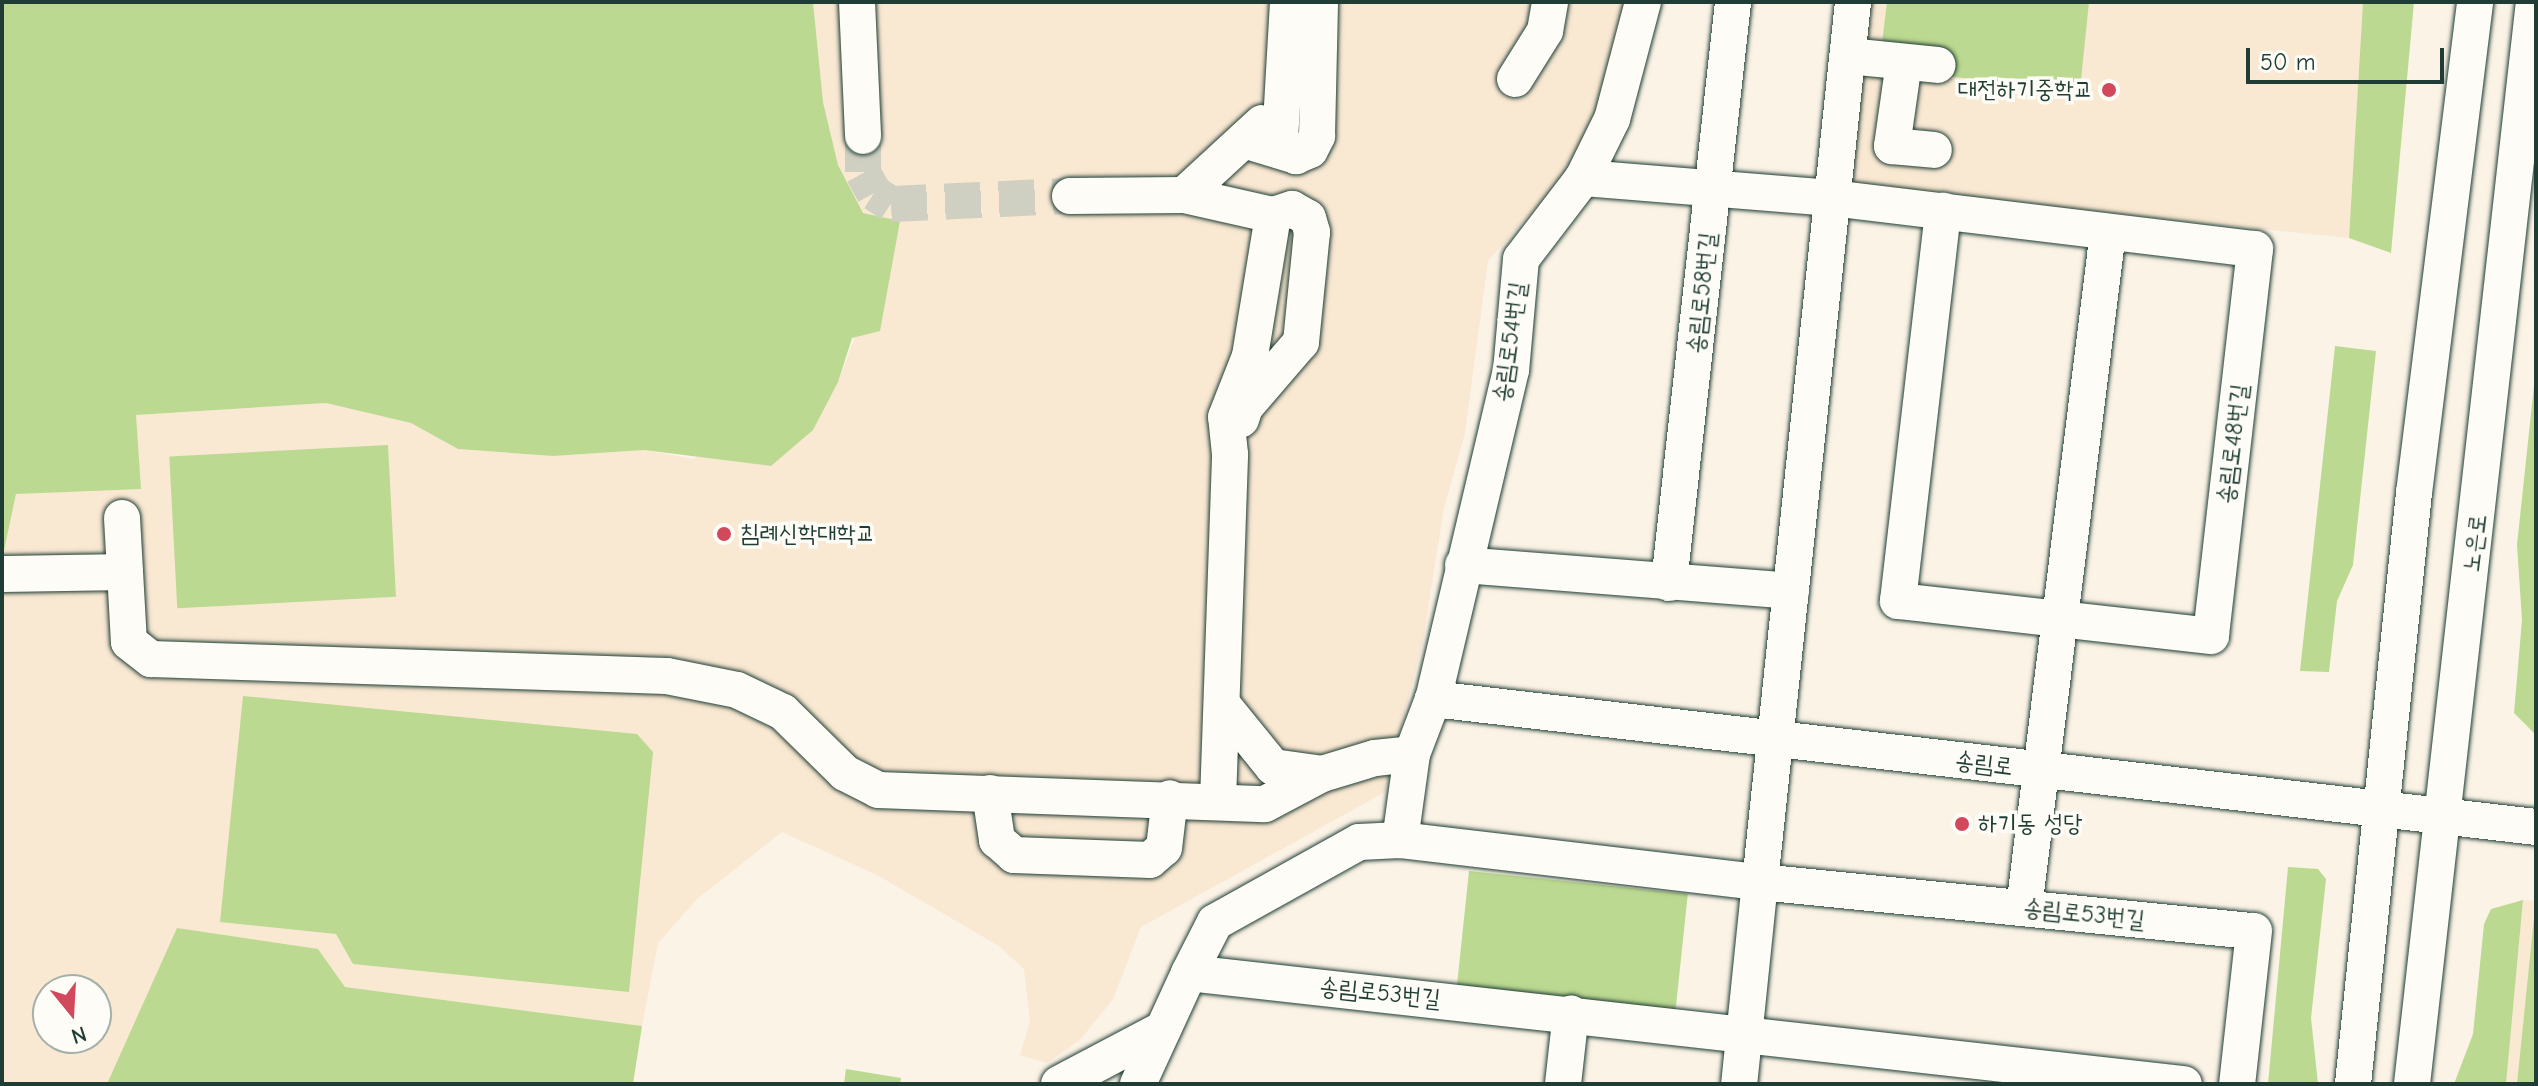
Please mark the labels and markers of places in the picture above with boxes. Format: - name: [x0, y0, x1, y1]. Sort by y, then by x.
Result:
- place label: 대전하기중학교: [1958, 76, 2093, 104]
- marker: 대전하기중학교: [2100, 81, 2118, 99]
- place label: 침례신학대학교: [740, 520, 875, 548]
- marker: 침례신학대학교: [715, 525, 733, 543]
- place label: 하기동 성당: [1978, 810, 2083, 838]
- marker: 하기동 성당: [1953, 815, 1971, 833]

